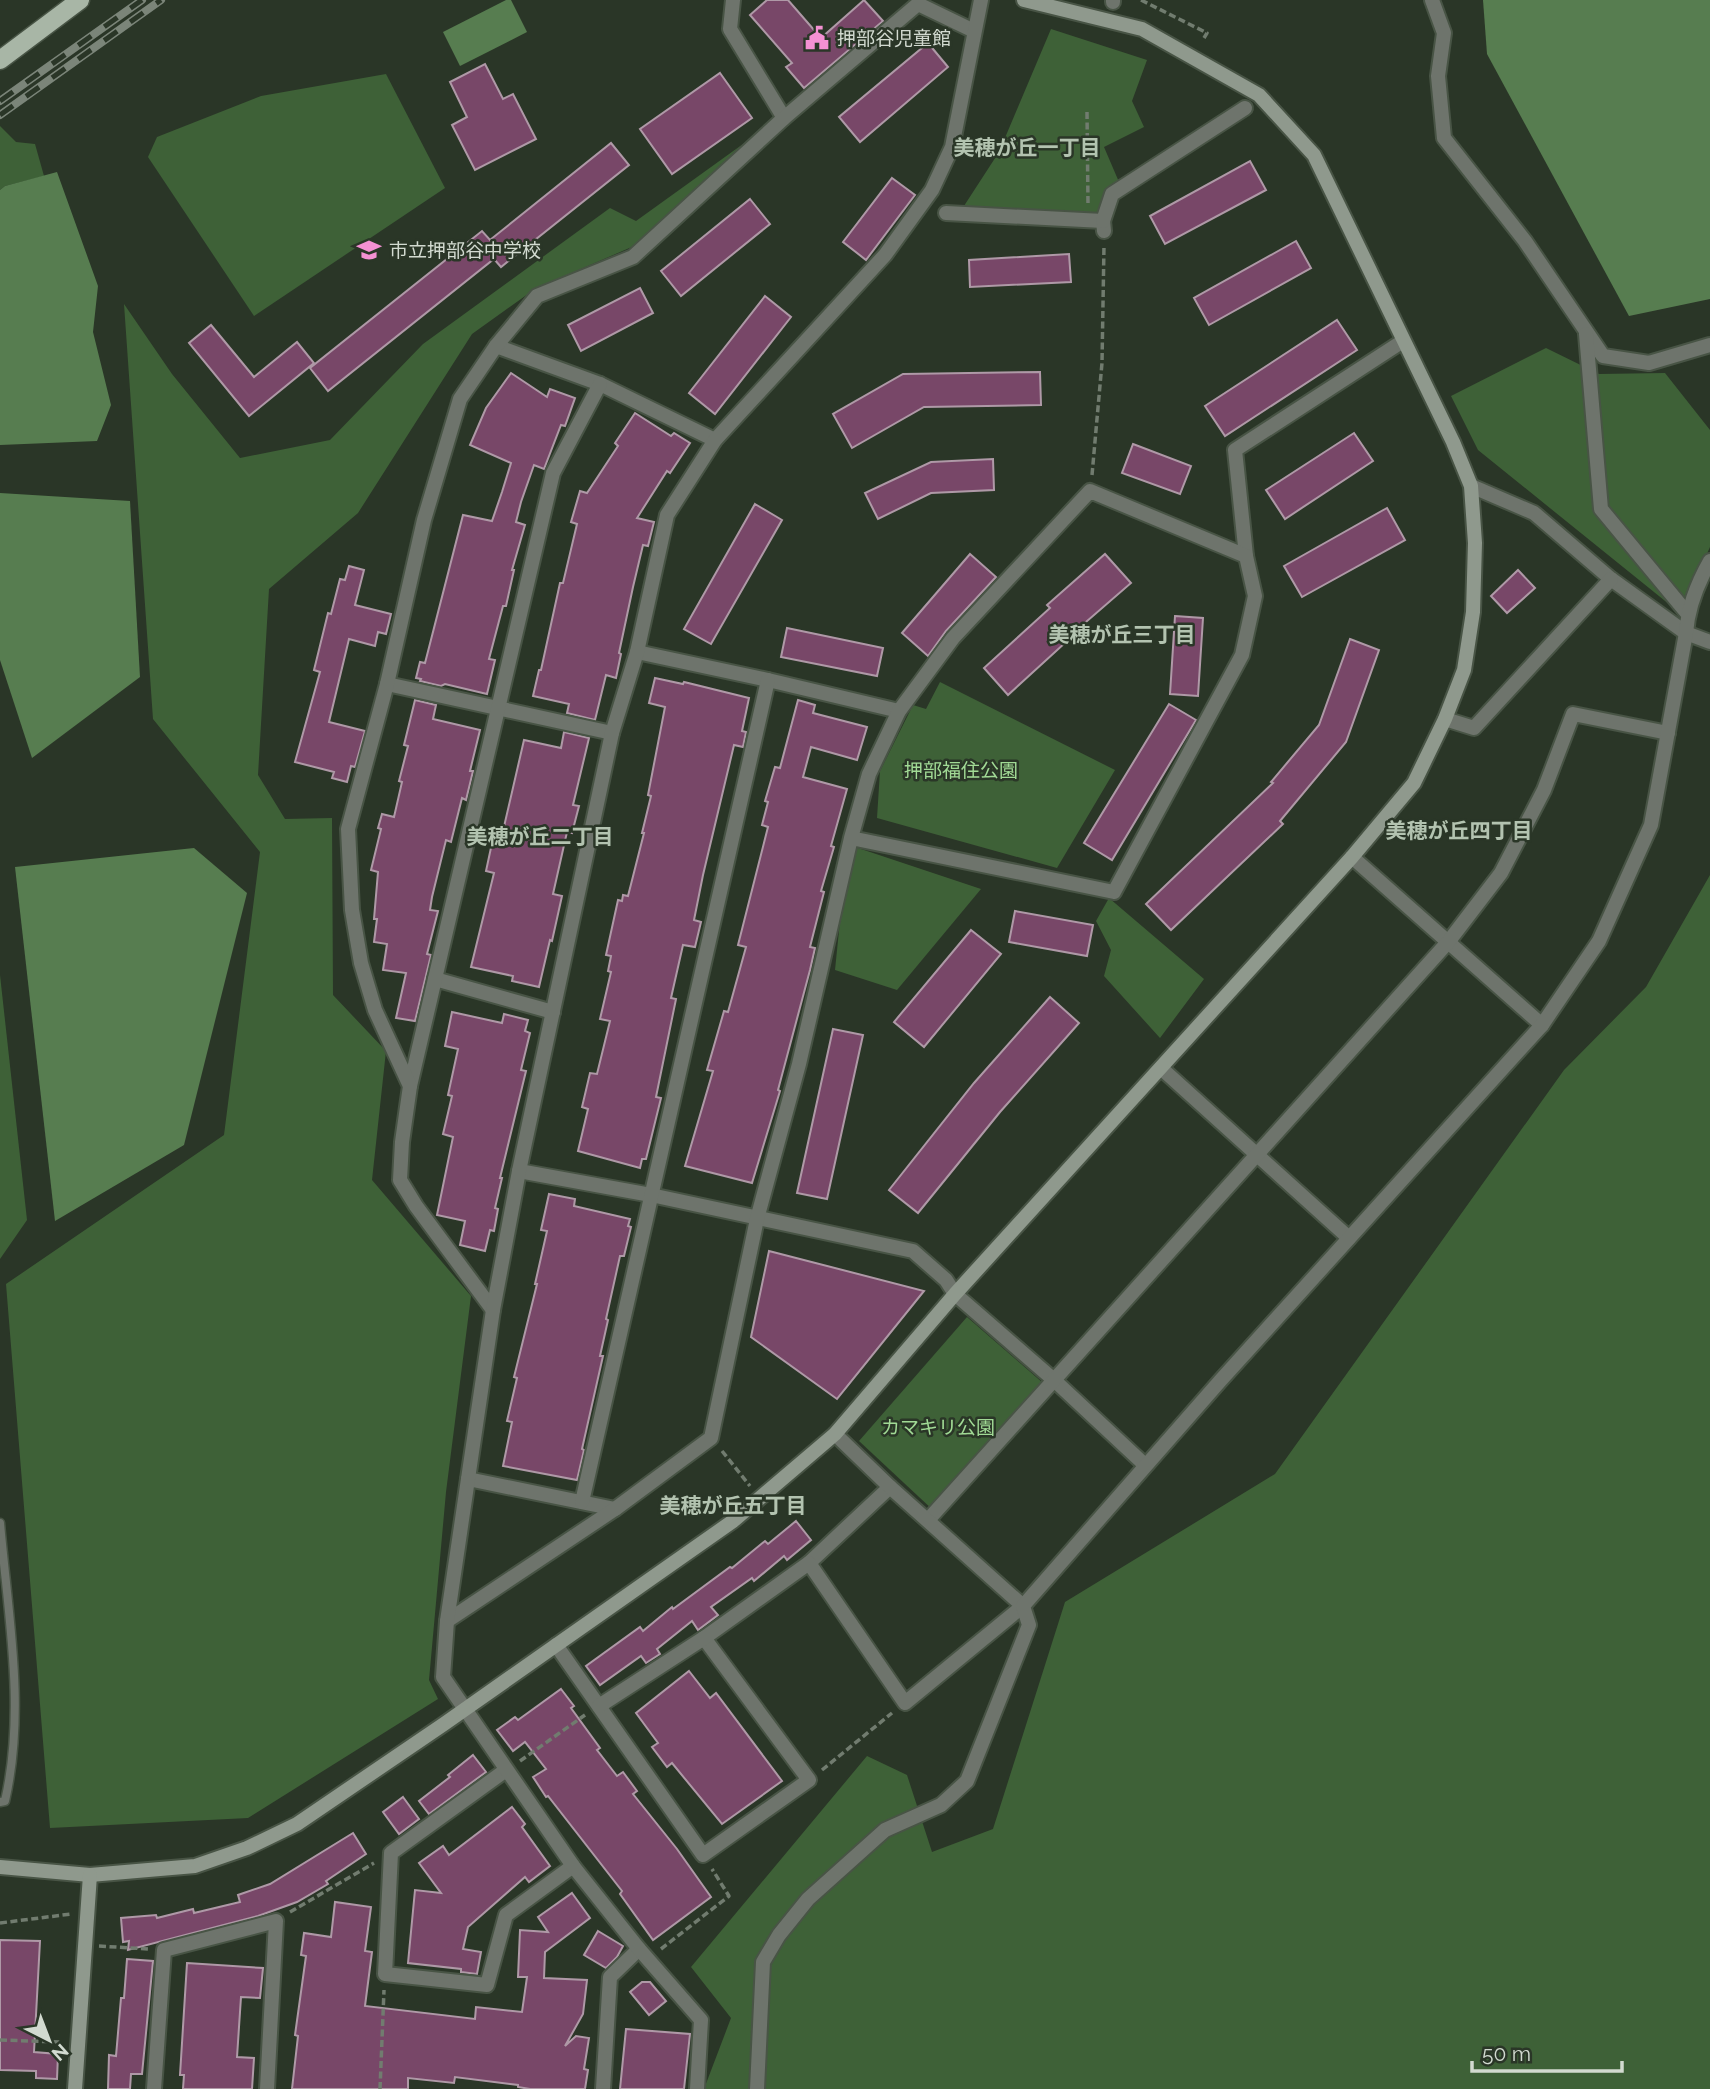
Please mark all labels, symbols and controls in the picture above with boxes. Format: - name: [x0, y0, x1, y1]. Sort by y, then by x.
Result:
- public building icon: 押部谷児童館: [803, 24, 831, 52]
- place label: 押部谷児童館: [837, 27, 951, 49]
- district label: 美穂が丘一丁目: [954, 135, 1101, 160]
- school or university icon: 市立押部谷中学校: [355, 236, 383, 264]
- place label: 市立押部谷中学校: [389, 239, 541, 261]
- district label: 美穂が丘三丁目: [1049, 622, 1196, 647]
- park label: 押部福住公園: [904, 759, 1018, 781]
- district label: 美穂が丘四丁目: [1386, 818, 1533, 843]
- district label: 美穂が丘二丁目: [467, 824, 614, 849]
- park label: カマキリ公園: [881, 1416, 995, 1438]
- district label: 美穂が丘五丁目: [660, 1493, 807, 1518]
- north arrow: [14, 2005, 84, 2075]
- scale bar: [1472, 2030, 1622, 2074]
- text: N: [48, 2040, 73, 2066]
- text: 50 m: [1482, 2041, 1531, 2066]

